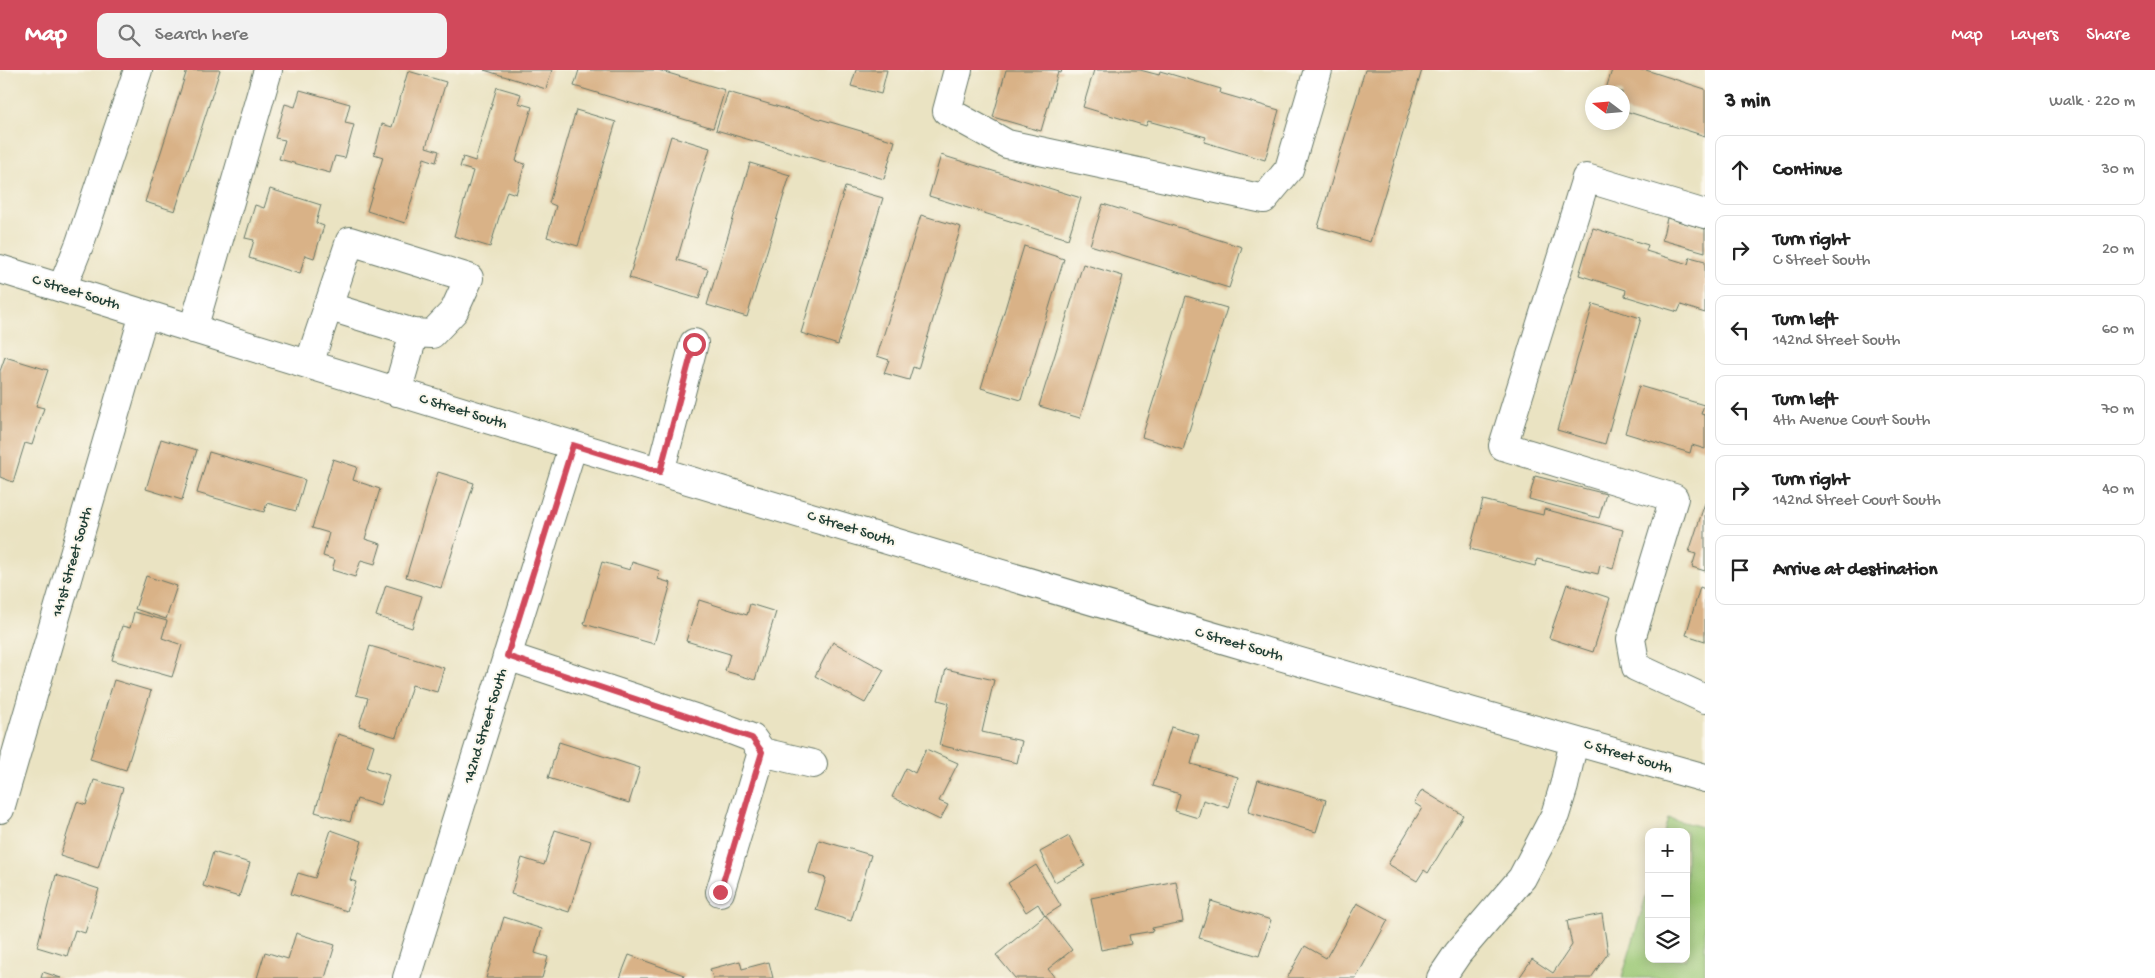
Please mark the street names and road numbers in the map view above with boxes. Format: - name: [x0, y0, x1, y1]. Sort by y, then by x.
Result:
- street label: C Street South: [30, 271, 122, 315]
- street label: C Street South: [417, 390, 509, 434]
- street label: 141st Street South: [48, 505, 97, 620]
- street label: C Street South: [805, 507, 897, 551]
- street label: C Street South: [1193, 624, 1285, 666]
- street label: 142nd Street South: [460, 666, 512, 787]
- street label: C Street South: [1582, 736, 1674, 778]

